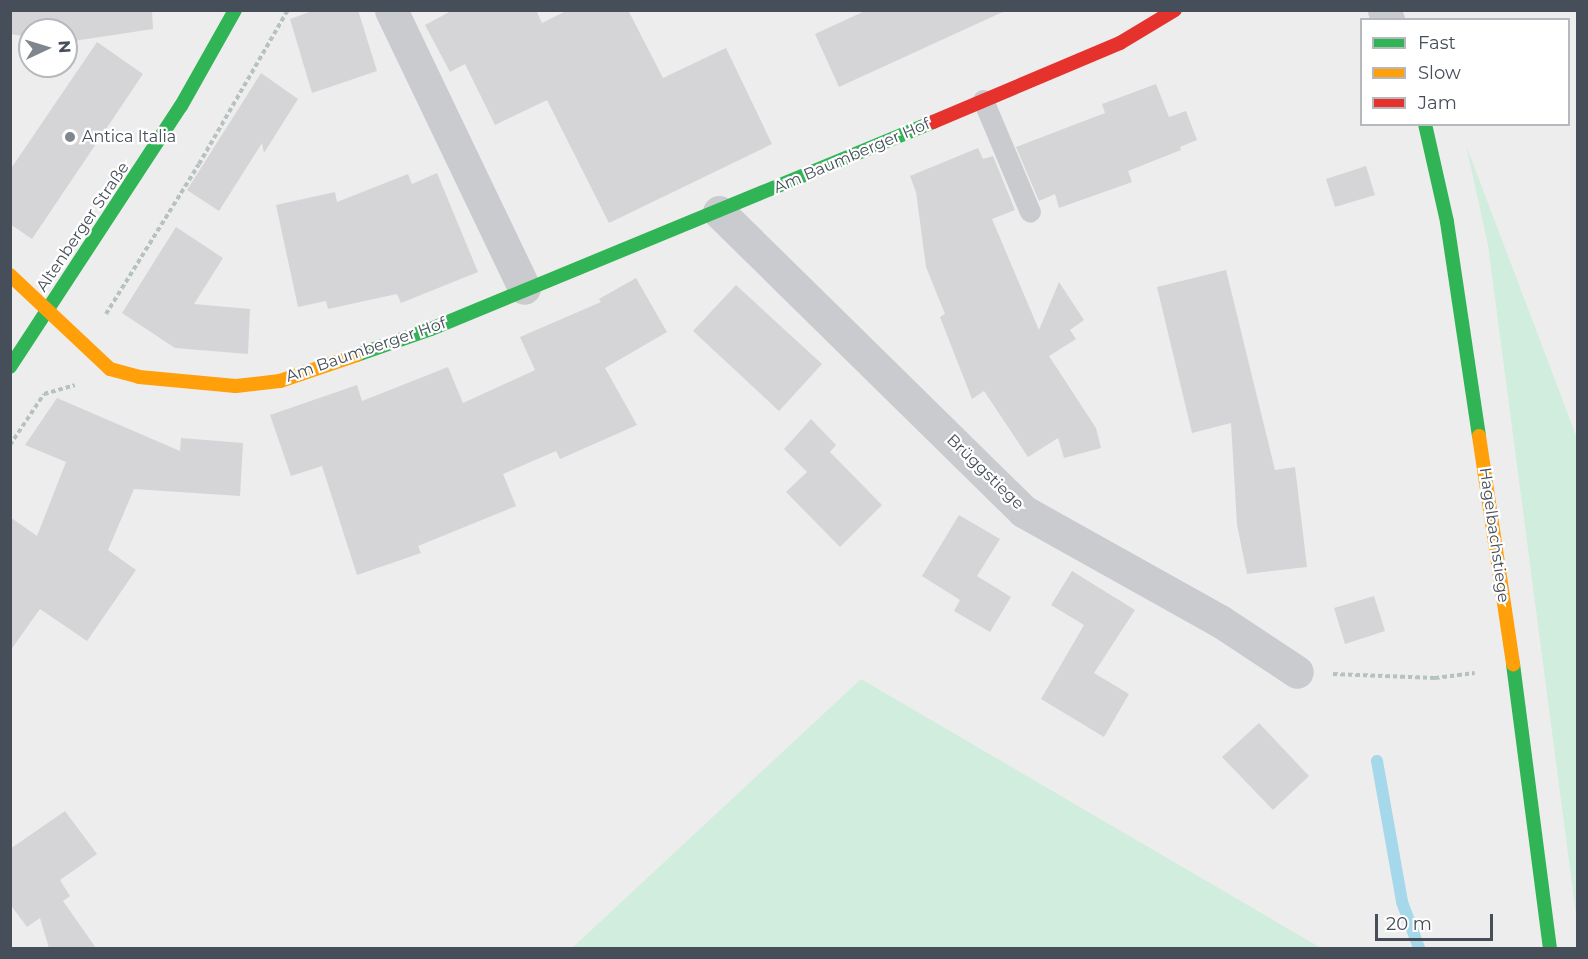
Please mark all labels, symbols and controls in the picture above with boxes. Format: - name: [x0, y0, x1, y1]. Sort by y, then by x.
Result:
- north arrow: [18, 18, 78, 78]
- legend: [1360, 18, 1570, 126]
- text: Fast: [1418, 32, 1456, 54]
- text: N: [55, 40, 74, 54]
- text: Slow: [1418, 62, 1461, 84]
- text: Jam: [1418, 92, 1457, 114]
- street label: Am Baumberger Hof: [771, 114, 933, 198]
- place label: Antica Italia: [82, 127, 176, 147]
- marker: Antica Italia: [63, 130, 77, 144]
- street label: Altenberger Straße: [32, 159, 134, 295]
- street label: Am Baumberger Hof: [283, 314, 449, 386]
- street label: Brüggstiege: [942, 430, 1028, 514]
- street label: Hagelbachstiege: [1475, 466, 1513, 604]
- scale bar: [1378, 902, 1496, 940]
- text: 20 m: [1386, 913, 1432, 935]

